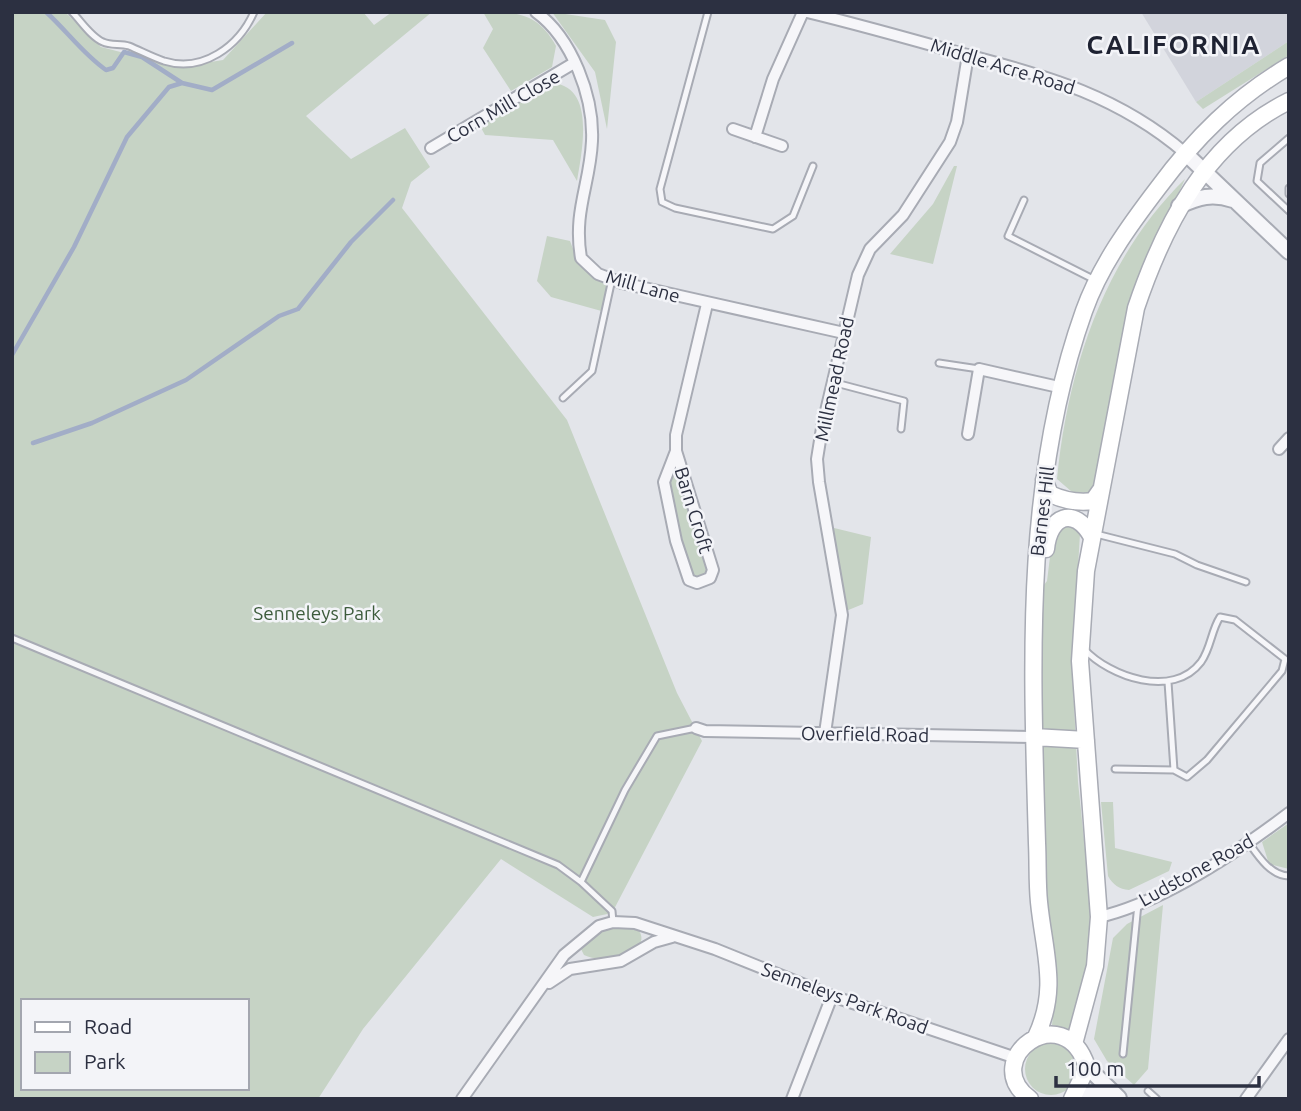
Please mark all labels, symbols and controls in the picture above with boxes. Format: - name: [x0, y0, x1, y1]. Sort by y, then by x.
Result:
- district label: CALIFORNIA: [1086, 30, 1262, 59]
- street label: Middle Acre Road: [928, 34, 1078, 98]
- street label: Corn Mill Close: [442, 65, 564, 147]
- street label: Mill Lane: [603, 265, 683, 307]
- street label: Millmead Road: [810, 315, 858, 443]
- street label: Barn Croft: [670, 464, 718, 556]
- street label: Barnes Hill: [1026, 465, 1058, 557]
- park label: Senneleys Park: [253, 602, 381, 624]
- street label: Overfield Road: [801, 722, 929, 746]
- street label: Ludstone Road: [1135, 829, 1257, 911]
- street label: Senneleys Park Road: [759, 958, 931, 1038]
- legend: [21, 999, 248, 1090]
- text: Road: [84, 1014, 132, 1038]
- scale bar: [1056, 1044, 1259, 1088]
- text: Park: [84, 1049, 126, 1073]
- text: 100 m: [1066, 1056, 1124, 1080]

